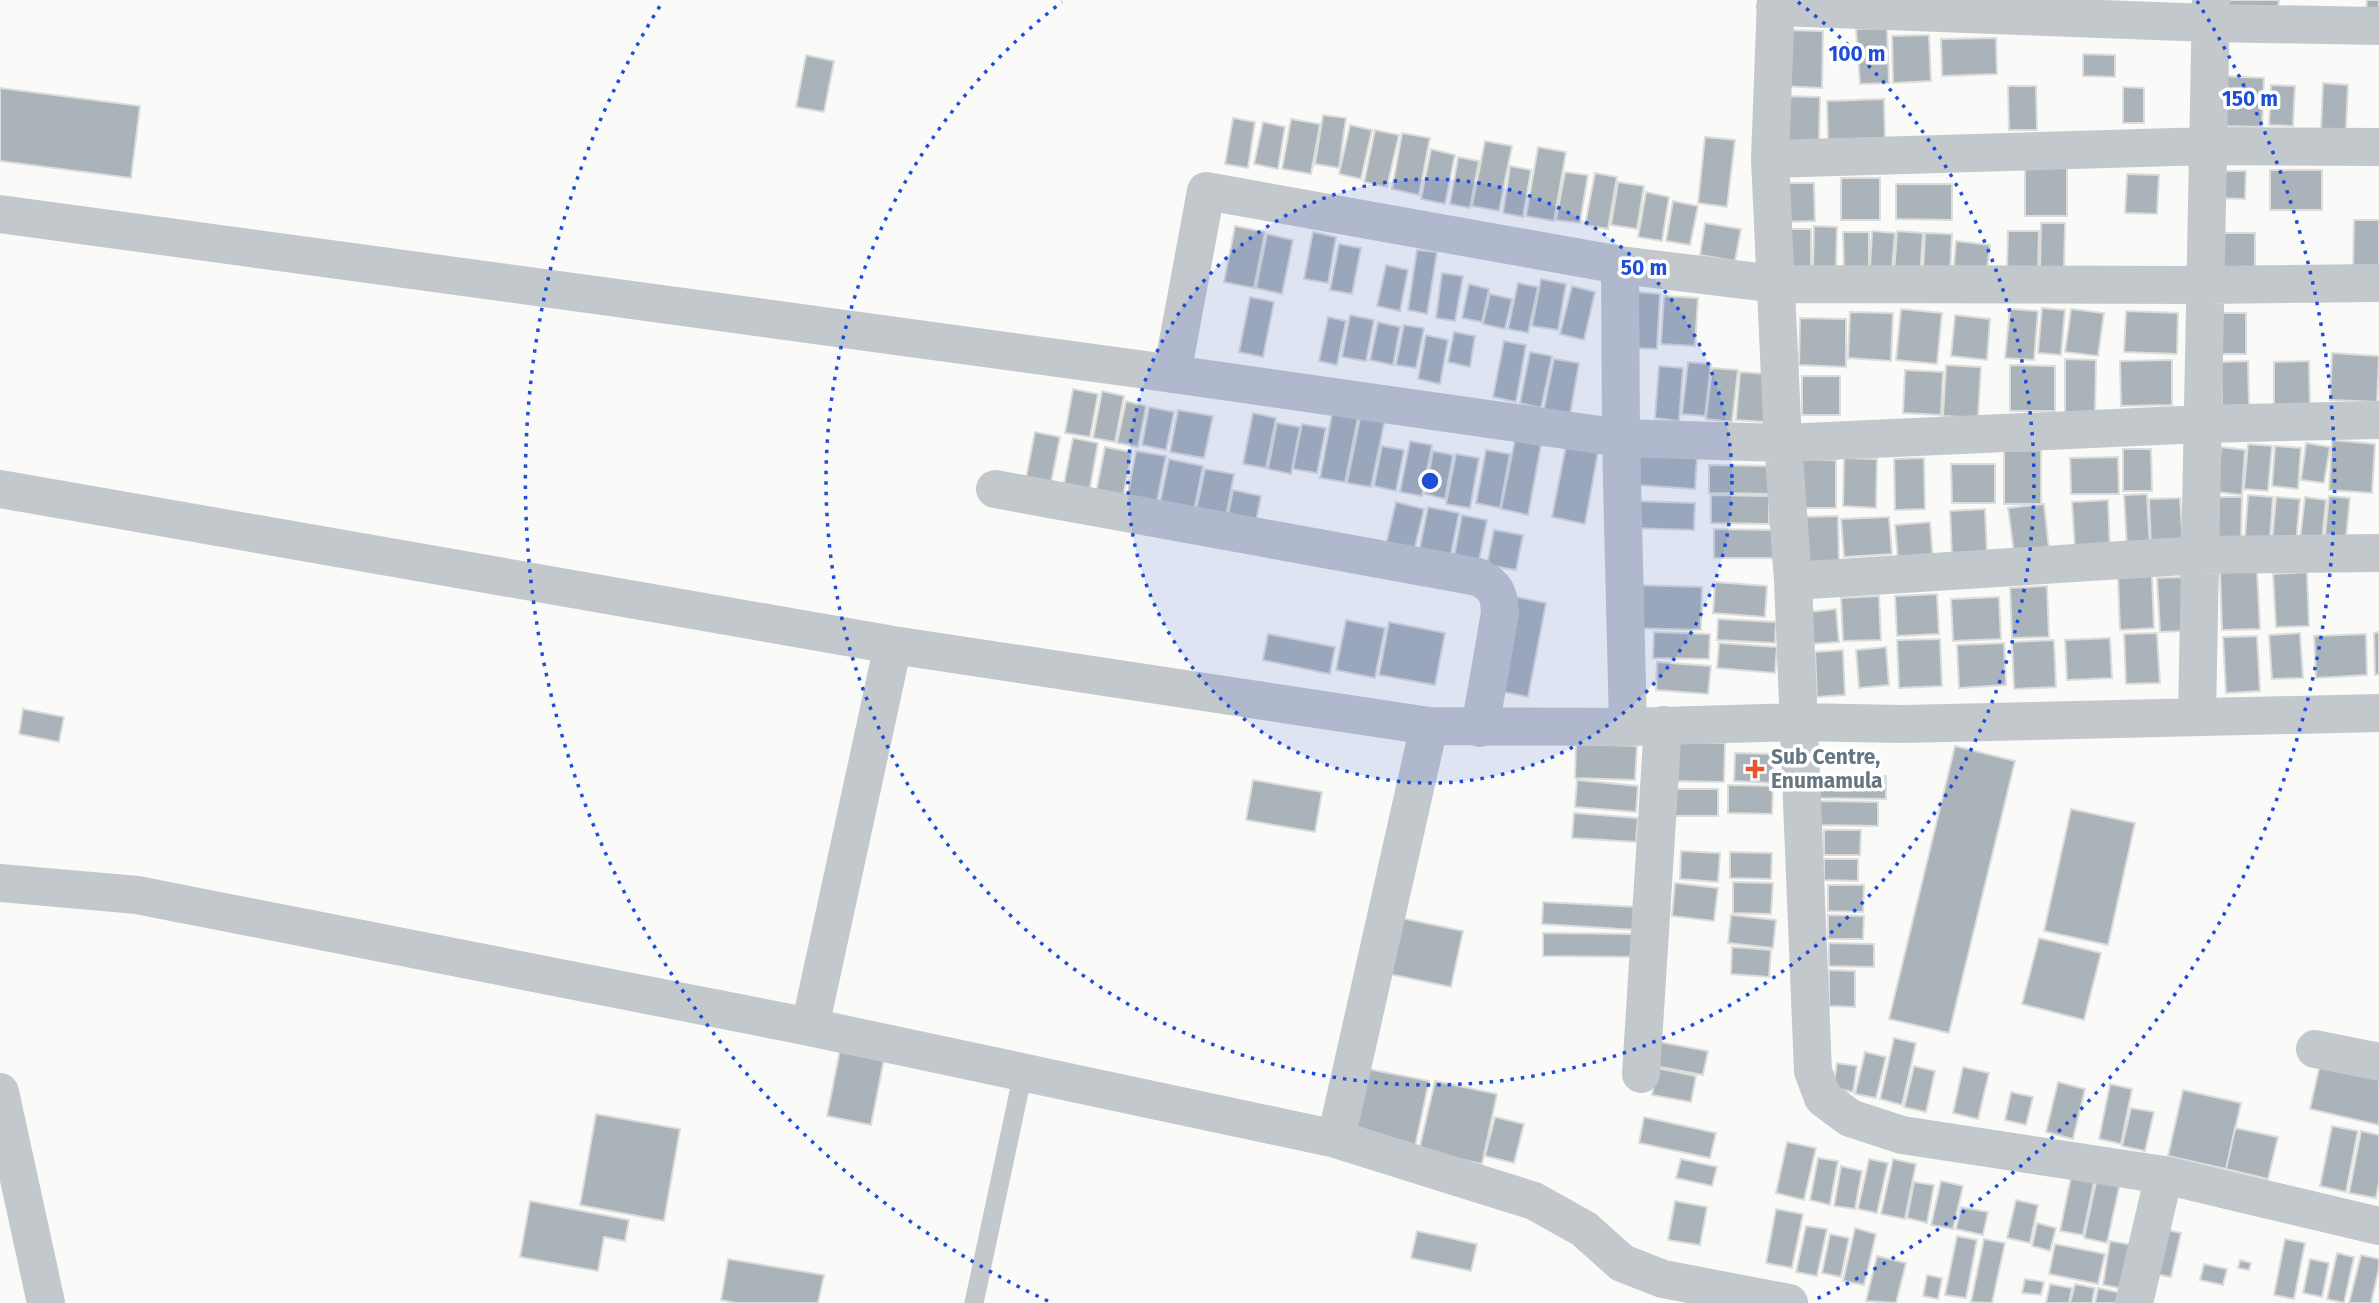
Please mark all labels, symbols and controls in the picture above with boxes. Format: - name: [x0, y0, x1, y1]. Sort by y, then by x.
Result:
- text: 100 m: [1828, 41, 1886, 67]
- text: 150 m: [2222, 86, 2278, 112]
- text: 50 m: [1621, 255, 1667, 281]
- centre of rings: [1418, 469, 1442, 493]
- place label: Sub Centre, Enumamula: [1771, 744, 1883, 794]
- marker: Sub Centre, Enumamula: [1745, 759, 1765, 779]

